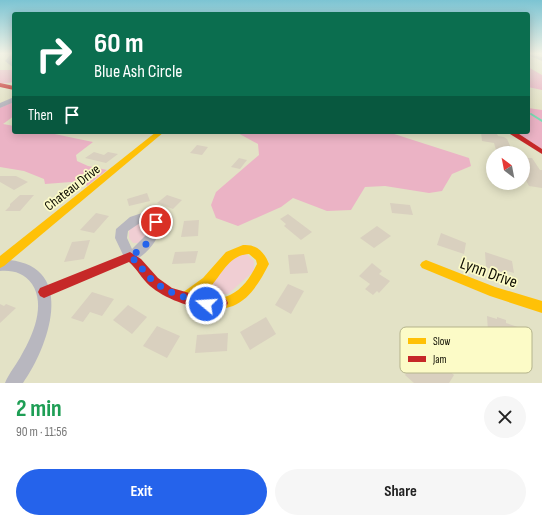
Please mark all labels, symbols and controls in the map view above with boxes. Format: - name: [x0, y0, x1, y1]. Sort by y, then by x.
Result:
- text: 60 m: [94, 27, 143, 60]
- icon: right: [28, 28, 80, 80]
- text: Blue Ash Circle: [94, 61, 183, 82]
- icon: arrive: [61, 104, 83, 126]
- text: Then: [28, 106, 53, 125]
- north arrow: [486, 146, 530, 190]
- map controls: [486, 146, 530, 190]
- street label: Chateau Drive: [41, 160, 103, 214]
- pin: [139, 205, 173, 239]
- icon: arrive: [145, 211, 167, 233]
- street label: Lynn Drive: [457, 253, 520, 293]
- position arrow: [185, 283, 227, 325]
- legend: [400, 327, 532, 373]
- text: Slow: [433, 335, 450, 348]
- text: Jam: [432, 353, 447, 366]
- text: 2 min: [16, 394, 62, 423]
- button: close: [484, 396, 526, 438]
- text: 90 m · 11:56: [16, 424, 67, 440]
- button: Exit: [16, 469, 267, 515]
- button: Share: [275, 469, 526, 515]

